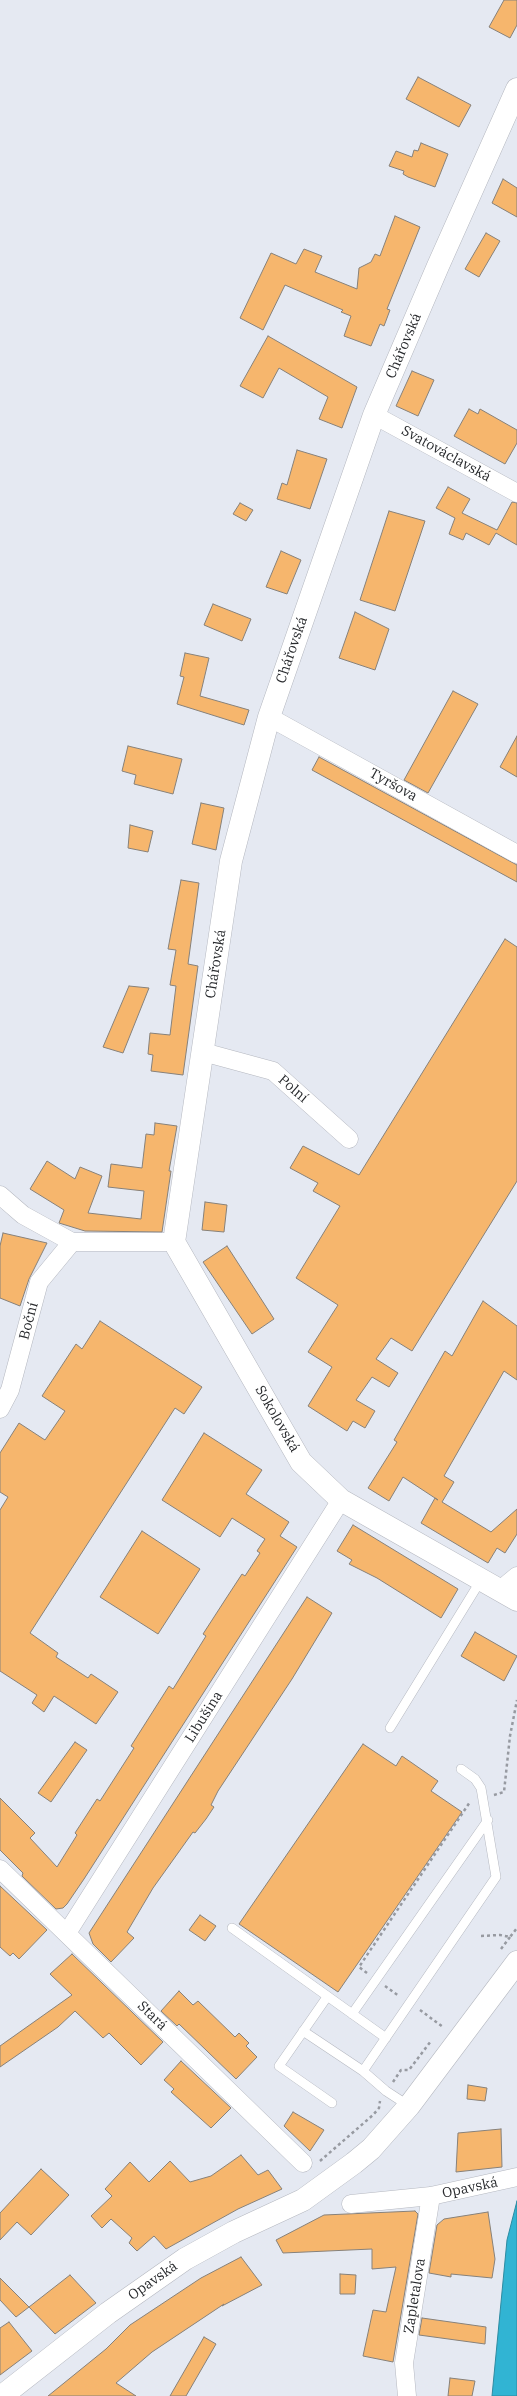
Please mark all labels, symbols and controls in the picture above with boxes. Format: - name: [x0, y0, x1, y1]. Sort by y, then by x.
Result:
- street label: Chářovská: [383, 311, 425, 381]
- street label: Svatováclavská: [398, 422, 494, 486]
- street label: Chářovská: [273, 614, 311, 686]
- street label: Tyršova: [366, 765, 420, 805]
- street label: Chářovská: [202, 928, 230, 1000]
- street label: Polní: [275, 1072, 311, 1106]
- street label: Boční: [16, 1300, 42, 1342]
- street label: Sokolovská: [251, 1383, 303, 1455]
- street label: Libušina: [182, 1688, 226, 1746]
- street label: Stará: [134, 1998, 170, 2034]
- street label: Opavská: [441, 2174, 499, 2202]
- street label: Zapletalova: [401, 2257, 429, 2335]
- street label: Opavská: [125, 2258, 181, 2304]

